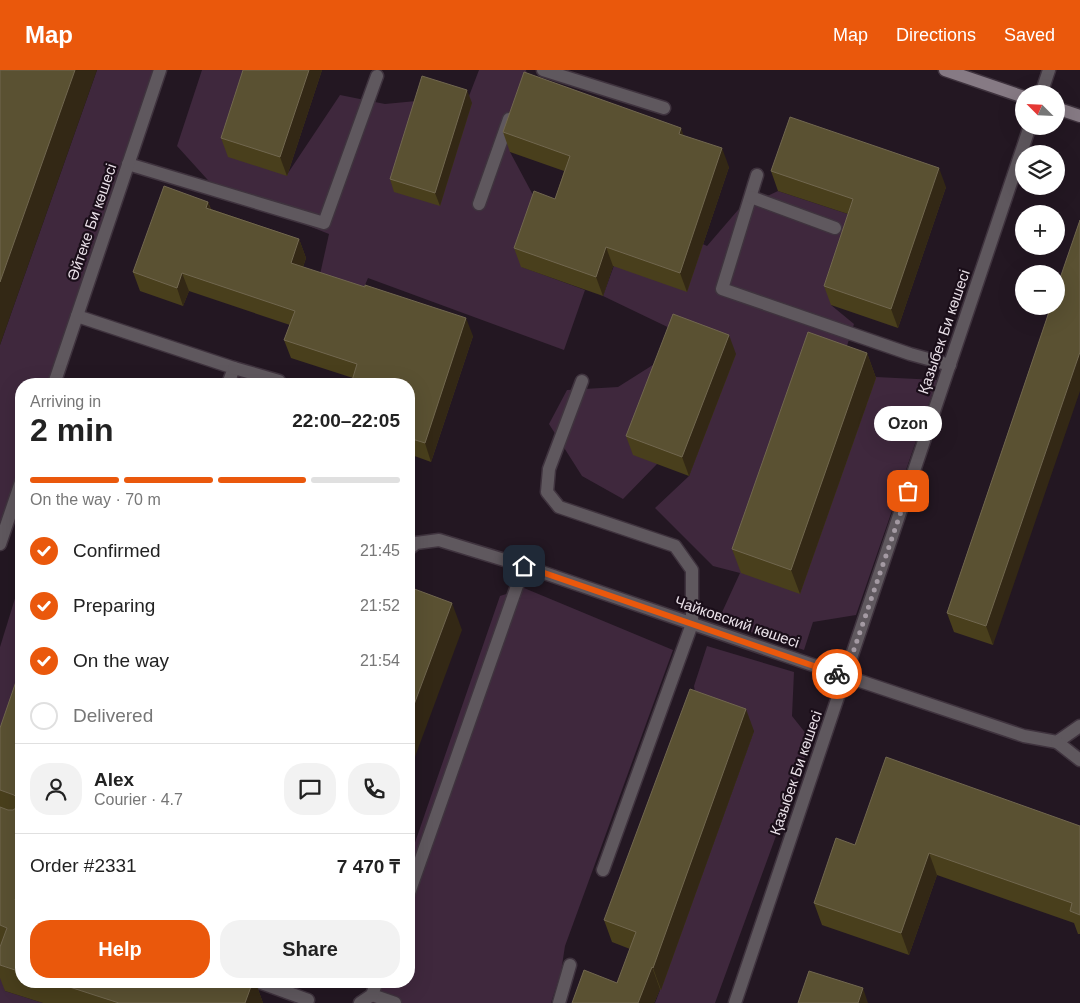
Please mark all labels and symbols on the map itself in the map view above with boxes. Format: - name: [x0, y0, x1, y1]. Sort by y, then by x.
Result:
- north arrow: [1015, 85, 1065, 135]
- street label: Әйтеке Би көшесі: [64, 161, 120, 283]
- street label: Қазыбек Би көшесі: [914, 267, 973, 396]
- callout: Ozon: [874, 406, 942, 441]
- pin: [887, 470, 929, 512]
- pin: [503, 545, 545, 587]
- street label: Чайковский көшесі: [673, 592, 802, 651]
- courier: [812, 649, 862, 699]
- street label: Қазыбек Би көшесі: [766, 708, 825, 837]

